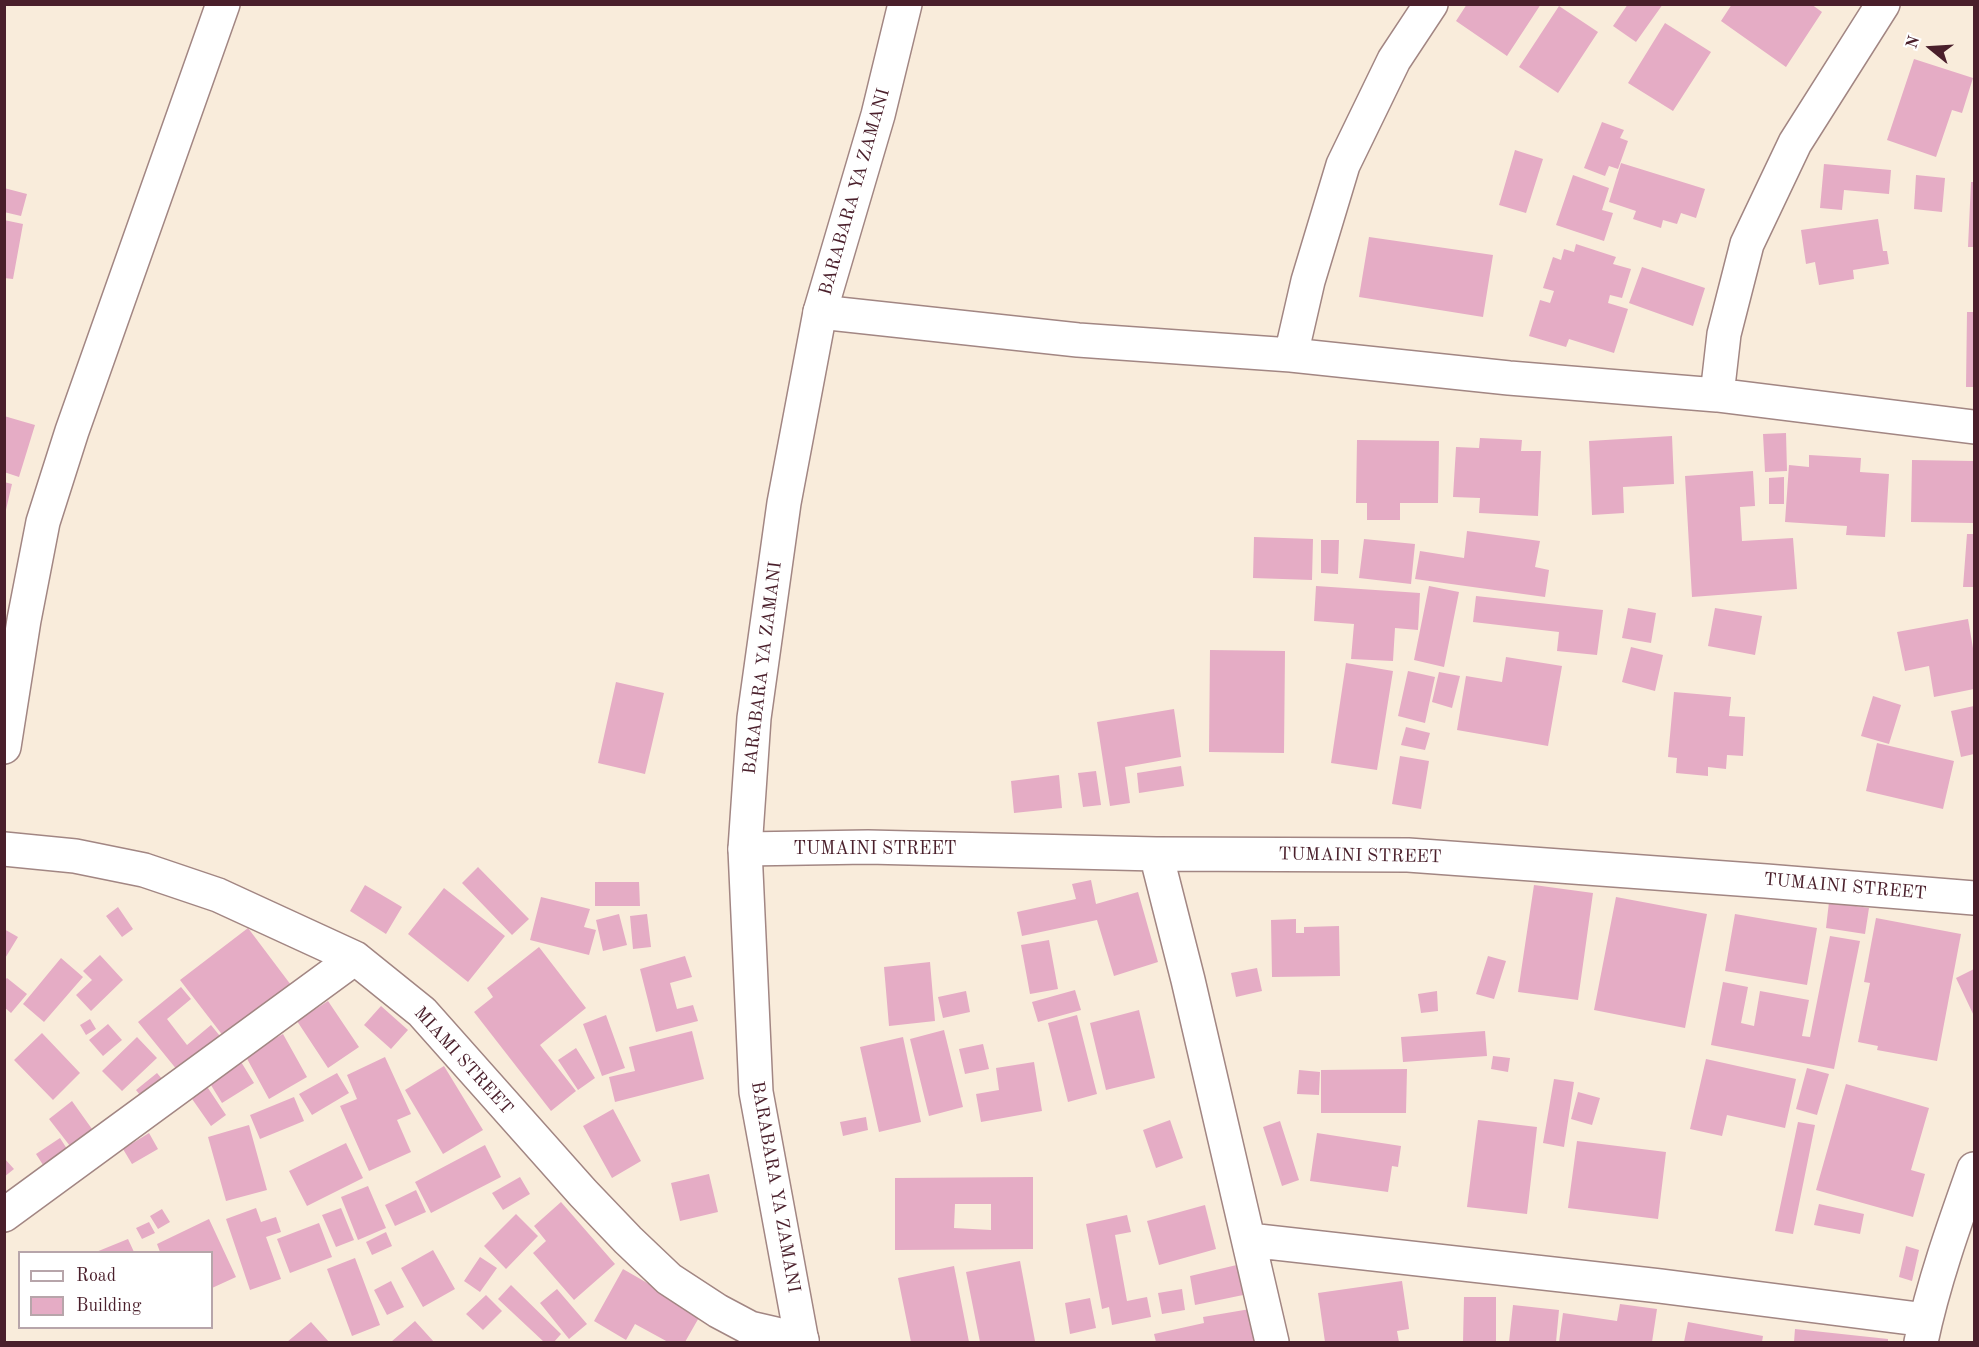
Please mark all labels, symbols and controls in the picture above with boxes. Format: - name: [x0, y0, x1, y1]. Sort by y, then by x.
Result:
- north arrow: [1901, 18, 1961, 78]
- text: N: [1904, 34, 1923, 51]
- street label: BARABARA YA ZAMANI: [815, 86, 895, 298]
- street label: BARABARA YA ZAMANI: [739, 560, 787, 776]
- street label: TUMAINI STREET: [793, 838, 957, 860]
- street label: TUMAINI STREET: [1278, 844, 1442, 868]
- street label: TUMAINI STREET: [1763, 869, 1927, 905]
- street label: MIAMI STREET: [409, 1003, 517, 1119]
- street label: BARABARA YA ZAMANI: [746, 1080, 804, 1294]
- legend: [18, 1251, 213, 1329]
- text: Road: [76, 1267, 116, 1285]
- text: Building: [76, 1297, 141, 1315]

